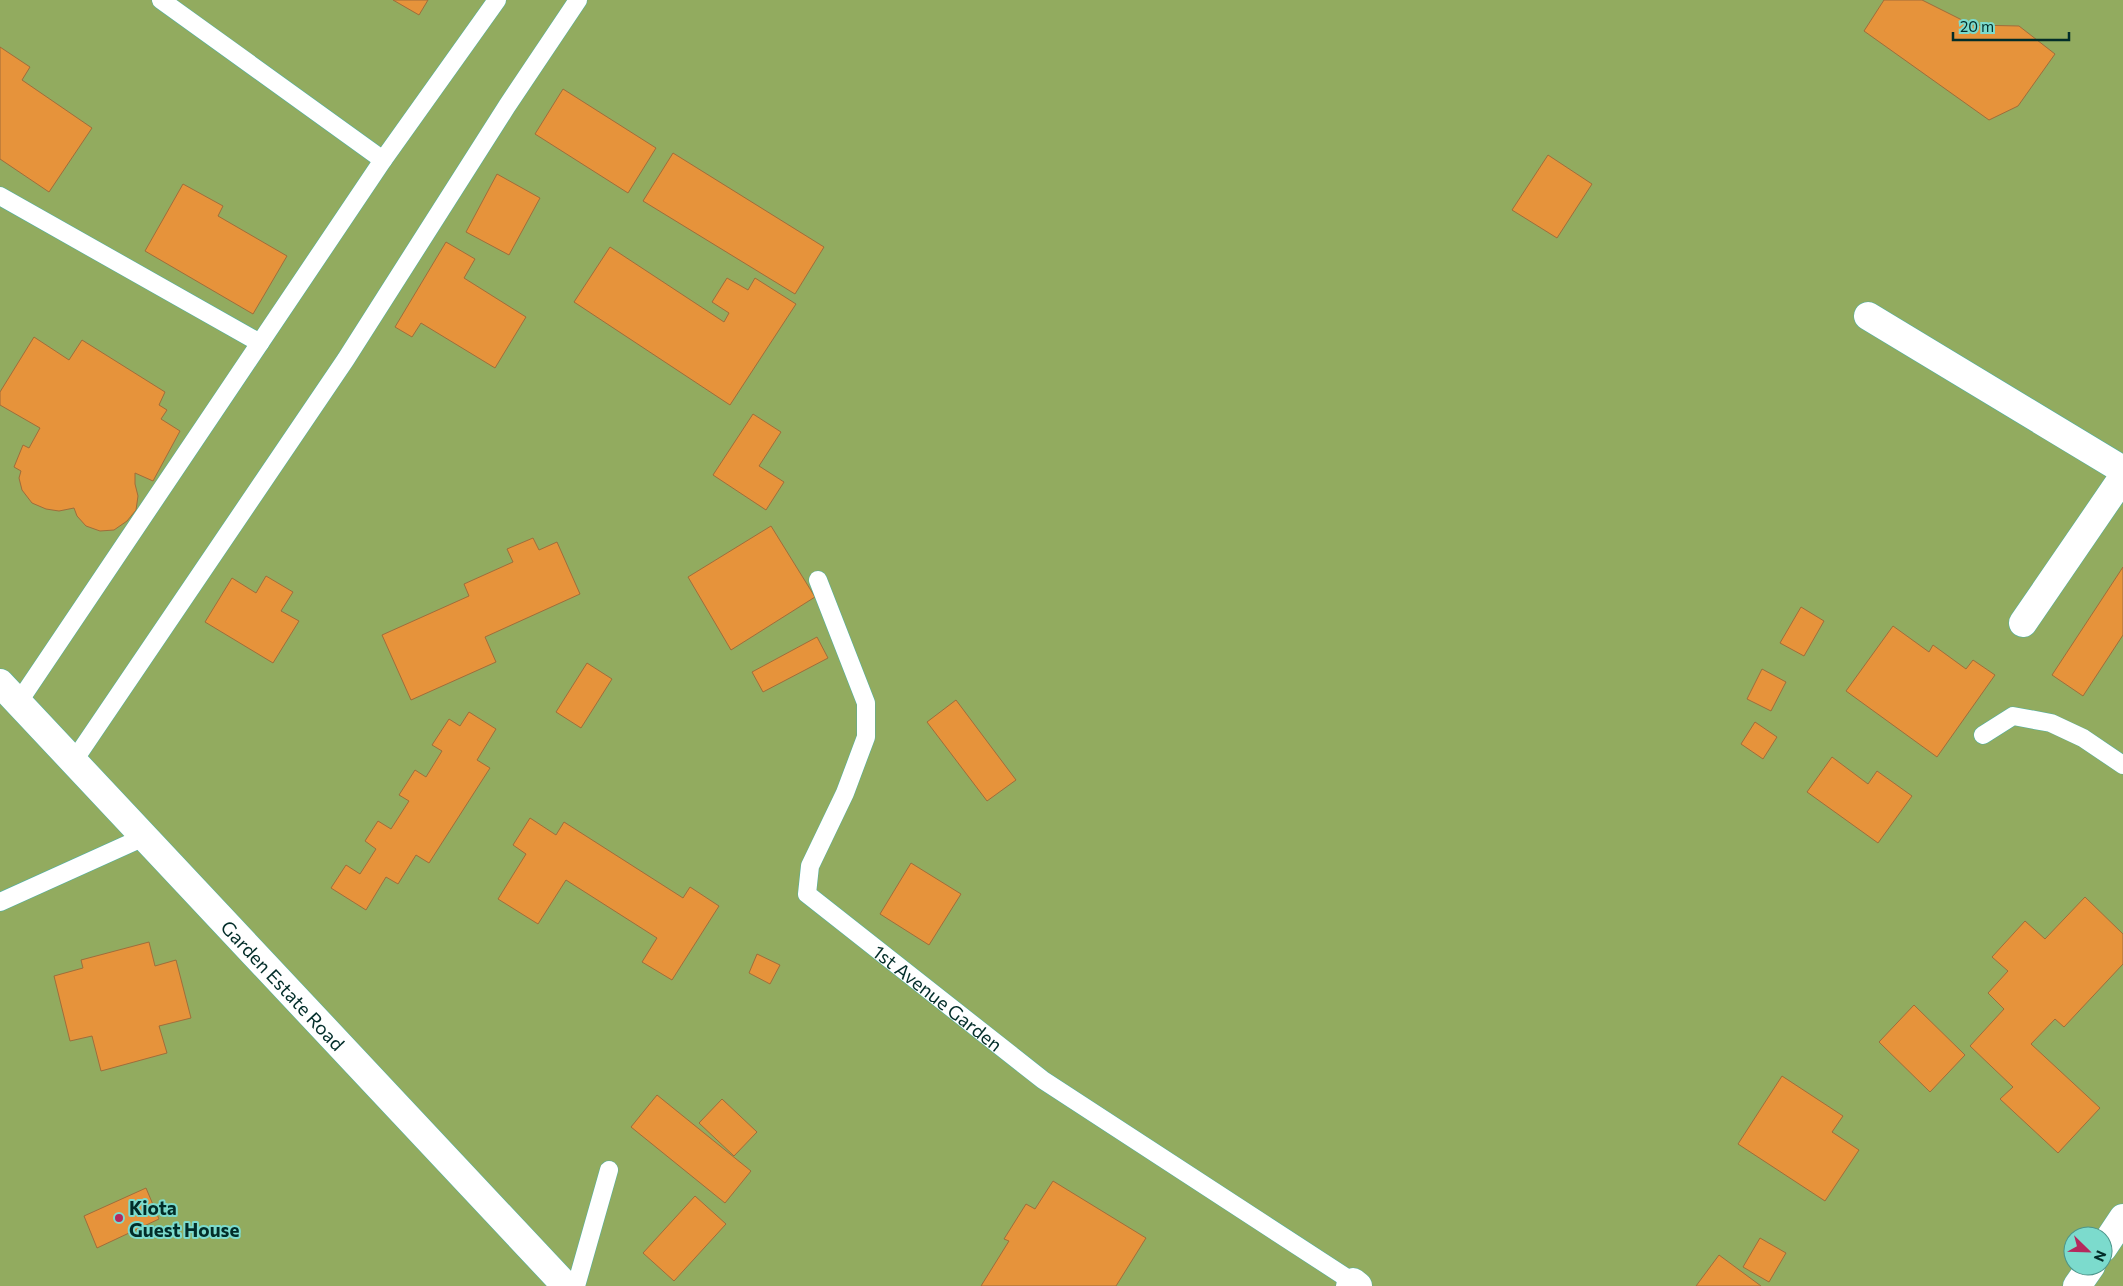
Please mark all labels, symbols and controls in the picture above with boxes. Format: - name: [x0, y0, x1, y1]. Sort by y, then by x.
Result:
- scale bar: [1953, 10, 2069, 42]
- text: 20 m: [1960, 17, 1994, 35]
- street label: Garden Estate Road: [217, 915, 350, 1055]
- street label: 1st Avenue Garden: [869, 939, 1007, 1055]
- place label: Kiota Guest House: [129, 1196, 239, 1241]
- marker: Kiota Guest House: [113, 1212, 125, 1224]
- north arrow: [2063, 1226, 2113, 1276]
- text: N: [2091, 1248, 2110, 1264]

